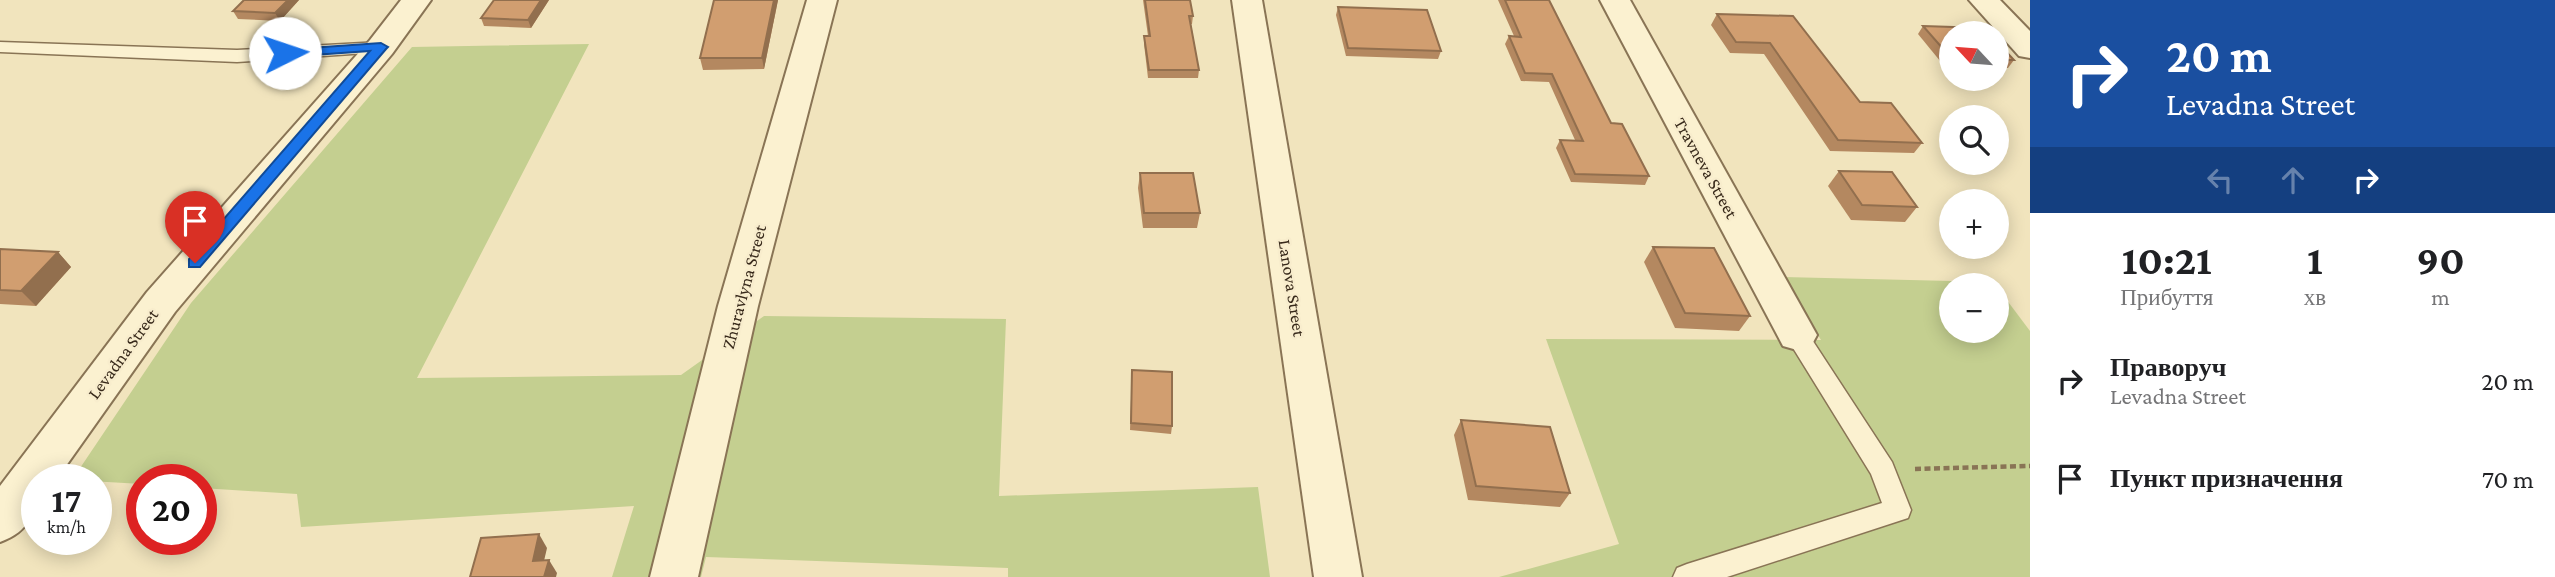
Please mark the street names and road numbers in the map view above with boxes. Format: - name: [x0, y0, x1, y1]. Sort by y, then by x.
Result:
- street label: Travneva Street: [1670, 114, 1742, 223]
- street label: Zhuravlyna Street: [718, 222, 770, 351]
- street label: Lanova Street: [1274, 238, 1310, 339]
- street label: Levadna Street: [84, 304, 163, 403]

